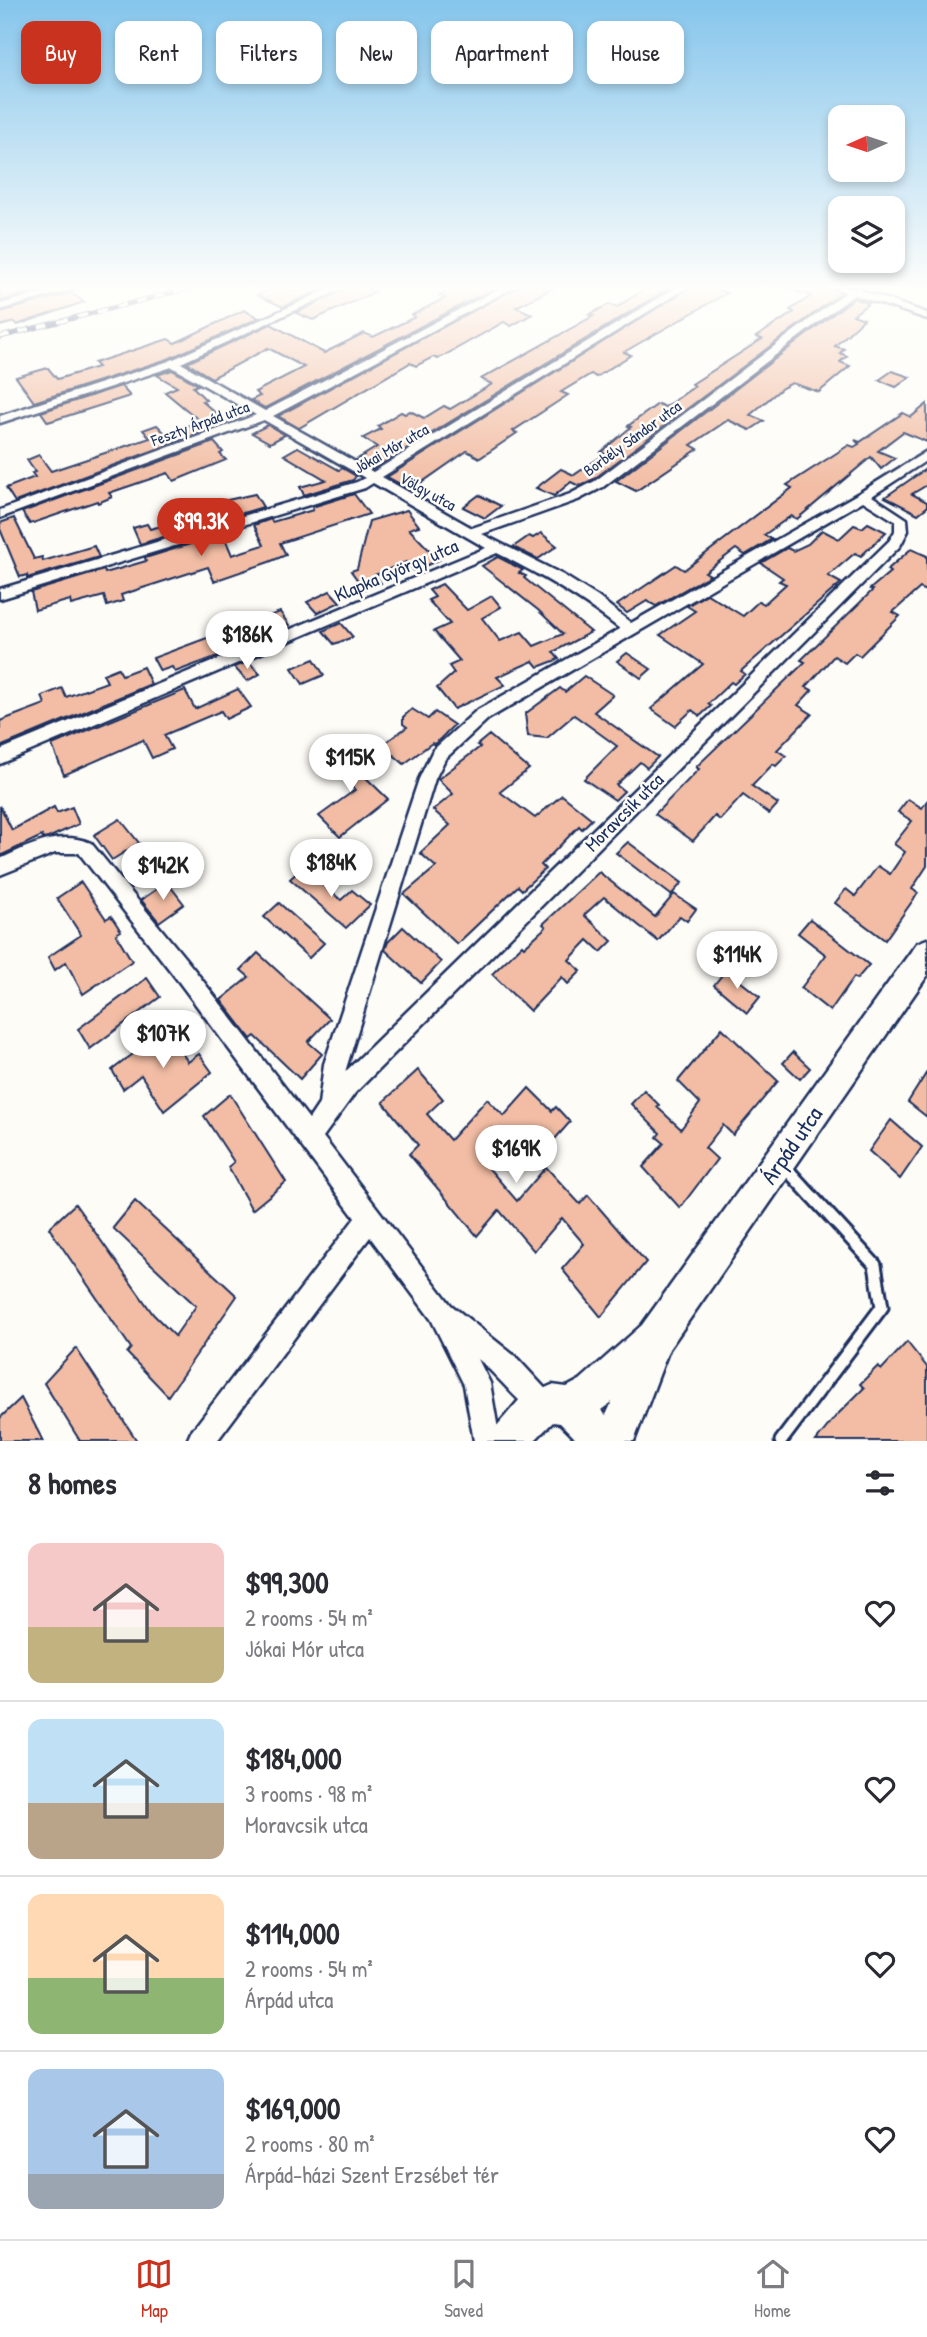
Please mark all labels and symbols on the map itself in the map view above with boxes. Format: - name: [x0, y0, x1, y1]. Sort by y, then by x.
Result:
- north arrow: [828, 105, 905, 182]
- street label: Feszty Árpád utca: [147, 395, 252, 451]
- street label: Borbély Sándor utca: [579, 395, 685, 481]
- street label: Jókai Mór utca: [350, 418, 432, 478]
- street label: Völgy utca: [396, 466, 460, 516]
- pin: $99.3K: [144, 498, 258, 558]
- street label: Klapka György utca: [330, 532, 462, 608]
- pin: $186K: [198, 612, 296, 671]
- pin: $115K: [301, 734, 399, 794]
- street label: Moravcsik utca: [579, 767, 669, 857]
- pin: $184K: [282, 839, 380, 899]
- pin: $142K: [114, 842, 212, 902]
- pin: $114K: [688, 932, 786, 991]
- pin: $107K: [114, 1010, 212, 1070]
- street label: Árpád utca: [753, 1100, 829, 1190]
- pin: $169K: [467, 1126, 565, 1185]

